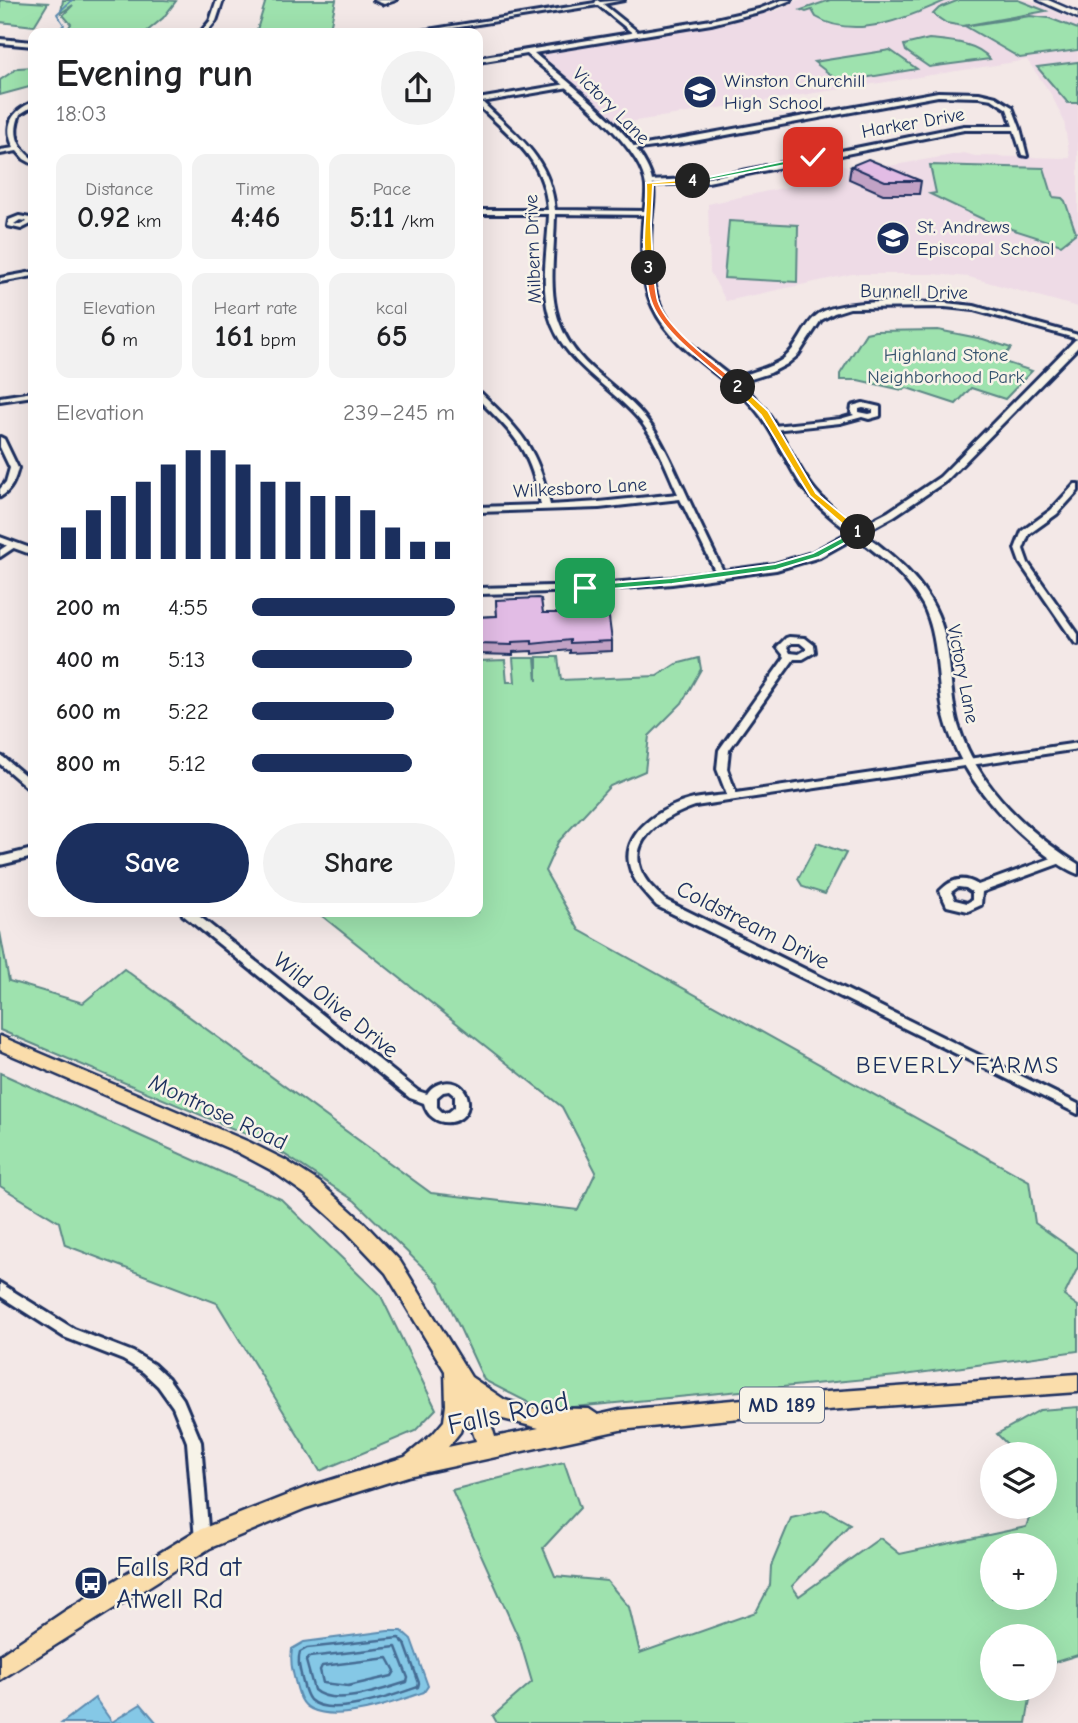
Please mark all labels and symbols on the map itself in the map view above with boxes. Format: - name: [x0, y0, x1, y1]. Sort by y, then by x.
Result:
- street label: Victory Lane: [568, 63, 654, 149]
- place label: Winston Churchill High School: [724, 70, 866, 114]
- school or university icon: Winston Churchill High School: [681, 73, 719, 111]
- street label: Harker Drive: [860, 103, 966, 143]
- pin: [783, 127, 843, 187]
- pin: 4: [676, 164, 710, 198]
- street label: Milbern Drive: [520, 194, 546, 304]
- place label: St. Andrews Episcopal School: [917, 216, 1054, 260]
- school or university icon: St. Andrews Episcopal School: [874, 219, 912, 257]
- pin: 3: [632, 250, 666, 286]
- street label: Bunnell Drive: [860, 280, 968, 304]
- park label: Highland Stone Neighborhood Park: [867, 344, 1026, 388]
- pin: 2: [720, 370, 756, 404]
- street label: Wilkesboro Lane: [513, 474, 647, 502]
- pin: 1: [840, 514, 876, 550]
- pin: [555, 558, 615, 618]
- street label: Victory Lane: [943, 623, 983, 725]
- street label: Coldstream Drive: [672, 875, 834, 975]
- street label: Wild Olive Drive: [268, 946, 404, 1064]
- district label: BEVERLY FARMS: [856, 1051, 1060, 1079]
- street label: Montrose Road: [144, 1068, 292, 1156]
- street label: Falls Road: [445, 1385, 571, 1441]
- road number: MD 189: [740, 1388, 824, 1422]
- place label: Falls Rd at Atwell Rd: [116, 1551, 242, 1615]
- bus stop icon: Falls Rd at Atwell Rd: [72, 1564, 110, 1602]

